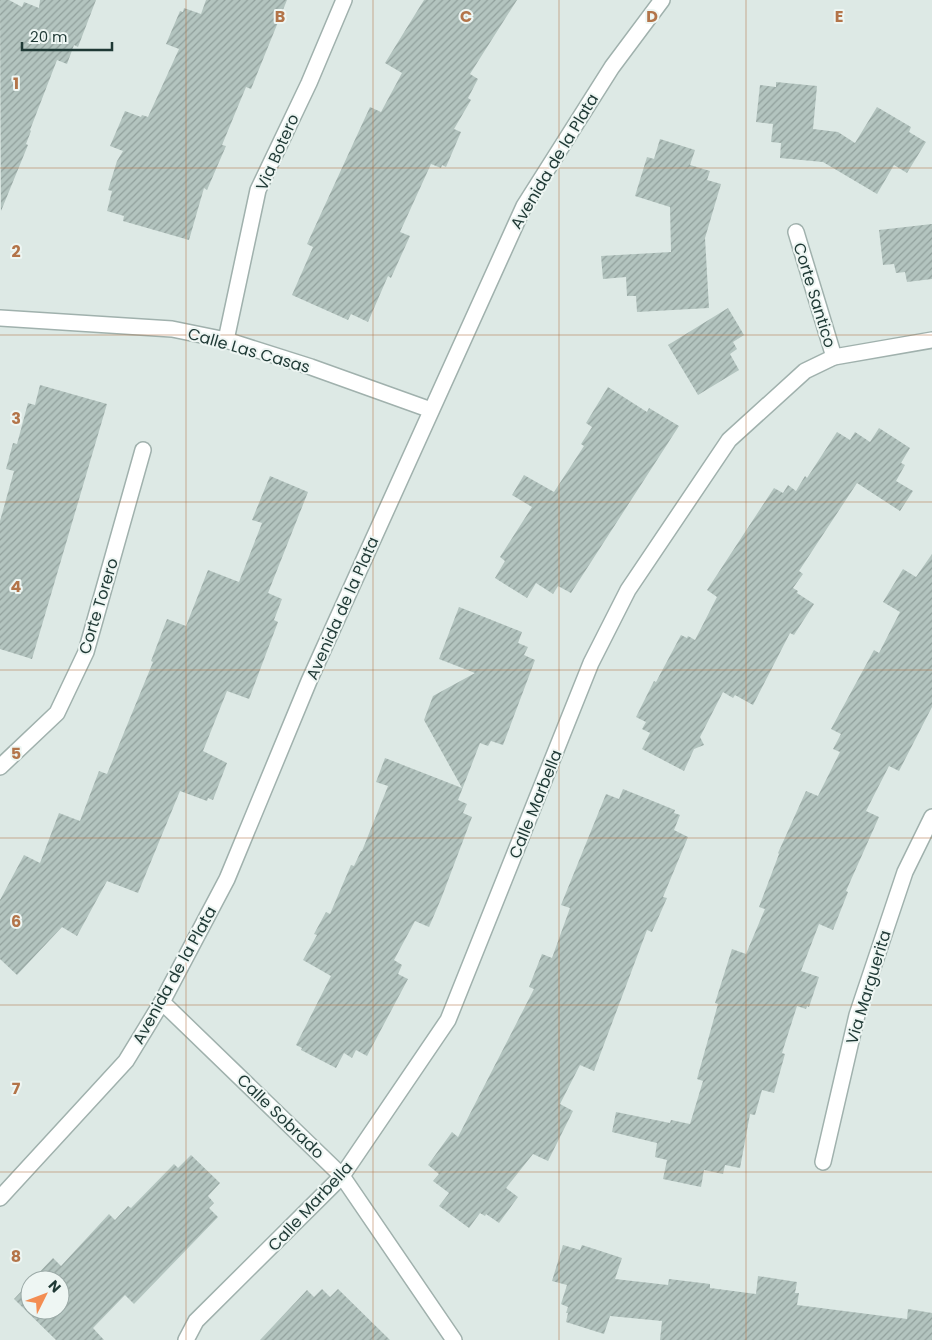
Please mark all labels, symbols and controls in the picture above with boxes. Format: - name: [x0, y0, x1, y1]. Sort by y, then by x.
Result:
- text: B: [275, 5, 285, 28]
- text: C: [460, 5, 472, 28]
- text: D: [646, 5, 658, 28]
- text: E: [835, 5, 843, 28]
- scale bar: [22, 20, 112, 52]
- text: 20 m: [30, 26, 68, 47]
- text: 1: [13, 72, 19, 95]
- street label: Avenida de la Plata: [505, 89, 604, 233]
- street label: Via Botero: [250, 110, 305, 194]
- text: 2: [11, 240, 21, 263]
- street label: Corte Santico: [788, 240, 841, 351]
- street label: Calle Las Casas: [185, 322, 313, 379]
- text: 3: [11, 407, 21, 430]
- street label: Avenida de la Plata: [301, 533, 384, 683]
- street label: Corte Torero: [73, 555, 124, 657]
- text: 4: [11, 575, 22, 598]
- text: 5: [11, 742, 21, 765]
- street label: Calle Marbella: [503, 746, 568, 862]
- street label: Avenida de la Plata: [127, 902, 222, 1048]
- text: 6: [11, 910, 21, 933]
- street label: Via Marguerita: [840, 927, 897, 1047]
- street label: Calle Sobrado: [232, 1069, 329, 1164]
- text: 7: [12, 1077, 21, 1100]
- street label: Calle Marbella: [263, 1156, 358, 1256]
- text: 8: [11, 1245, 21, 1268]
- north arrow: [20, 1270, 70, 1320]
- text: N: [44, 1276, 66, 1297]

